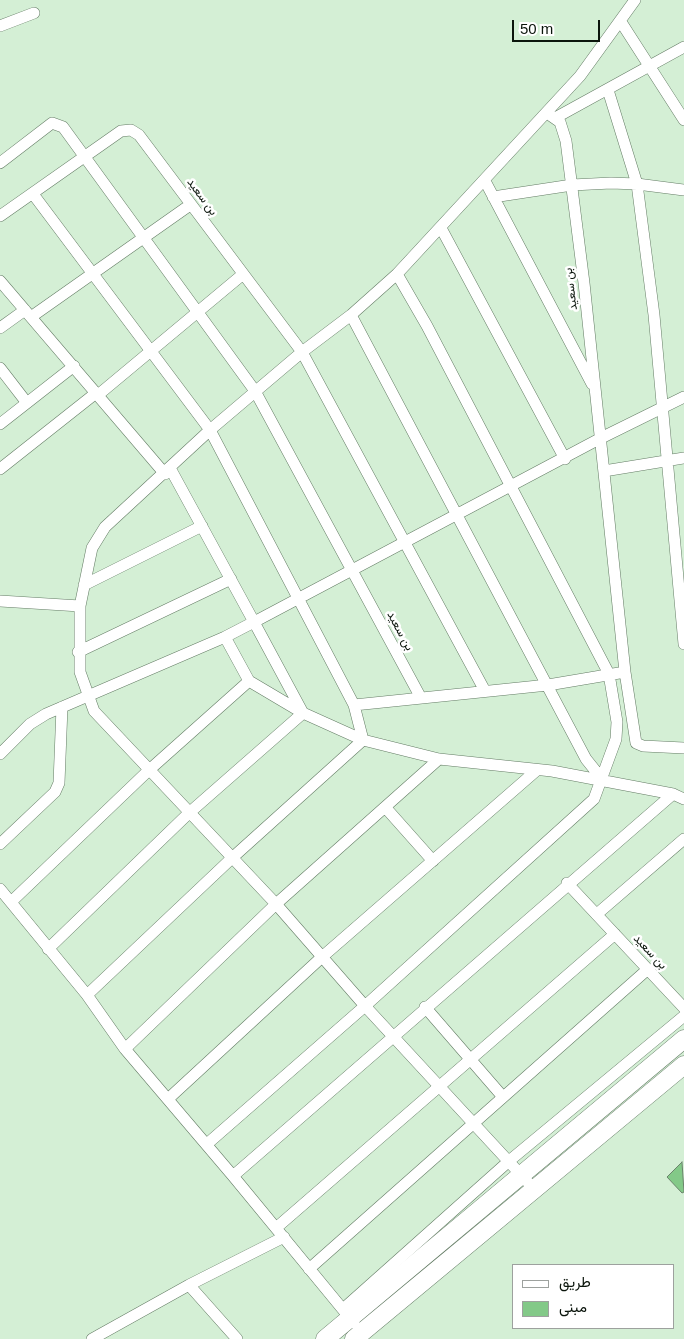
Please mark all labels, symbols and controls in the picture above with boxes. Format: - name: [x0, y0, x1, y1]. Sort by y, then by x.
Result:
- scale bar: [514, 10, 602, 42]
- text: 50 m: [520, 20, 553, 37]
- street label: بن سعيد: [184, 176, 220, 218]
- street label: بن سعيد: [561, 267, 581, 311]
- street label: بن سعيد: [384, 609, 416, 653]
- street label: بن سعيد: [630, 932, 670, 972]
- legend: [512, 1264, 674, 1329]
- text: طريق: [559, 1273, 591, 1290]
- text: مبنى: [559, 1298, 587, 1315]

